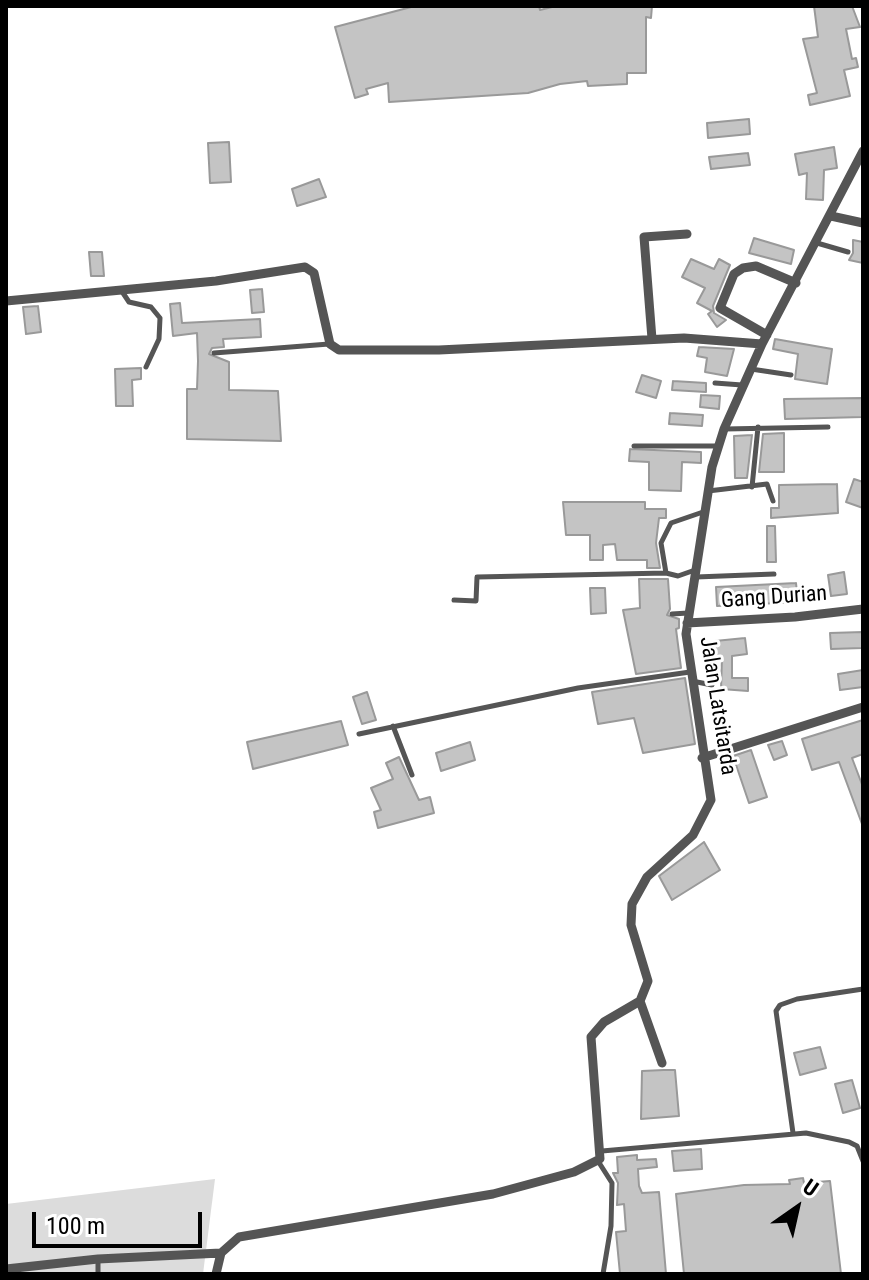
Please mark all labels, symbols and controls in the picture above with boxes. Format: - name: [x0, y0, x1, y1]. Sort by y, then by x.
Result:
- street label: Gang Durian: [720, 581, 828, 615]
- street label: Jalan Latsitarda: [693, 635, 741, 777]
- north arrow: [757, 1168, 837, 1248]
- text: U: [799, 1174, 823, 1202]
- scale bar: [36, 1196, 206, 1246]
- text: 100 m: [46, 1212, 105, 1240]

